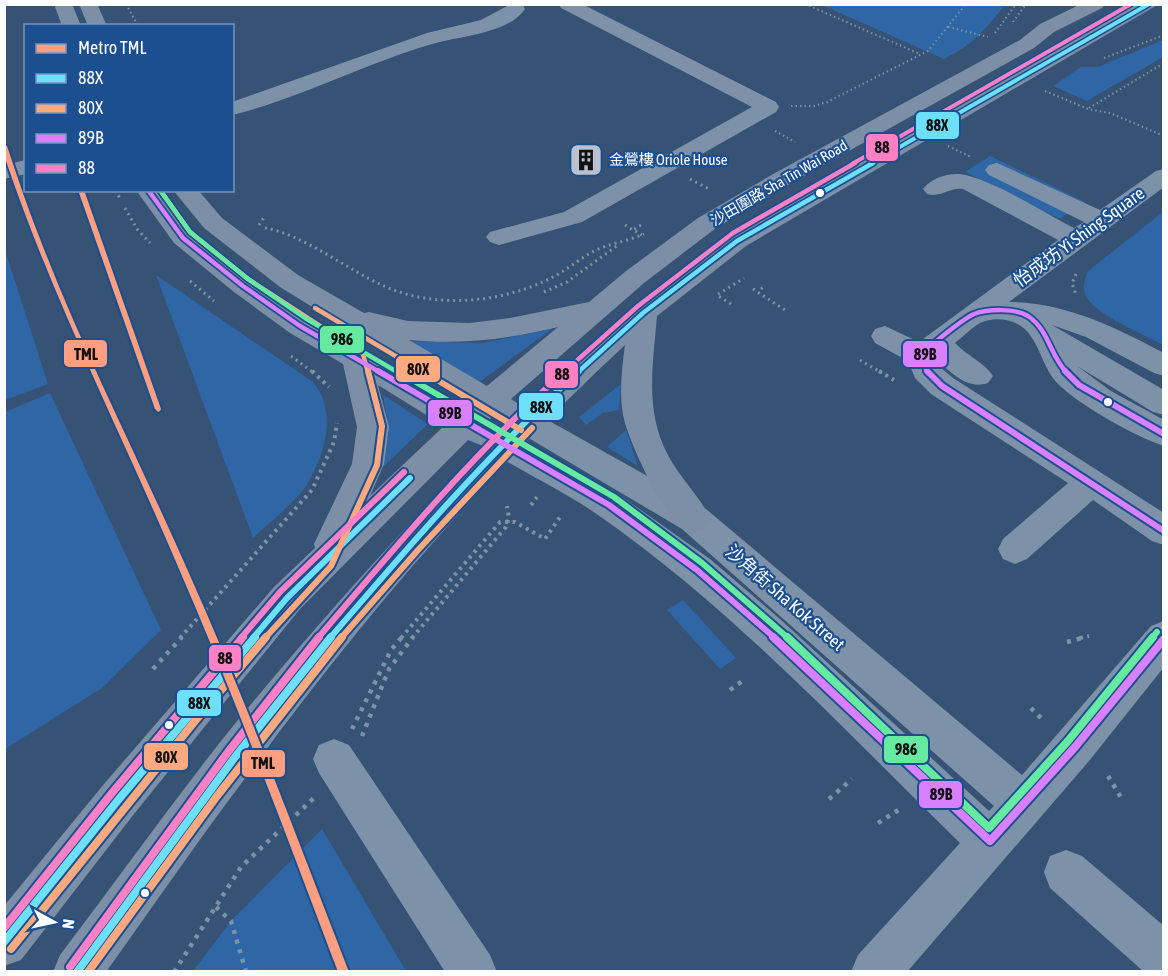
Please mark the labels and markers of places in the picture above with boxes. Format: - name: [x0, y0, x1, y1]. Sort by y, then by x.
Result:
- building icon: 金鶯樓 Oriole House: [568, 142, 604, 178]
- place label: 金鶯樓 Oriole House: [609, 151, 728, 168]
- unlabelled marker: [814, 187, 826, 199]
- unlabelled marker: [1102, 396, 1114, 408]
- unlabelled marker: [163, 719, 175, 731]
- unlabelled marker: [139, 887, 151, 899]

